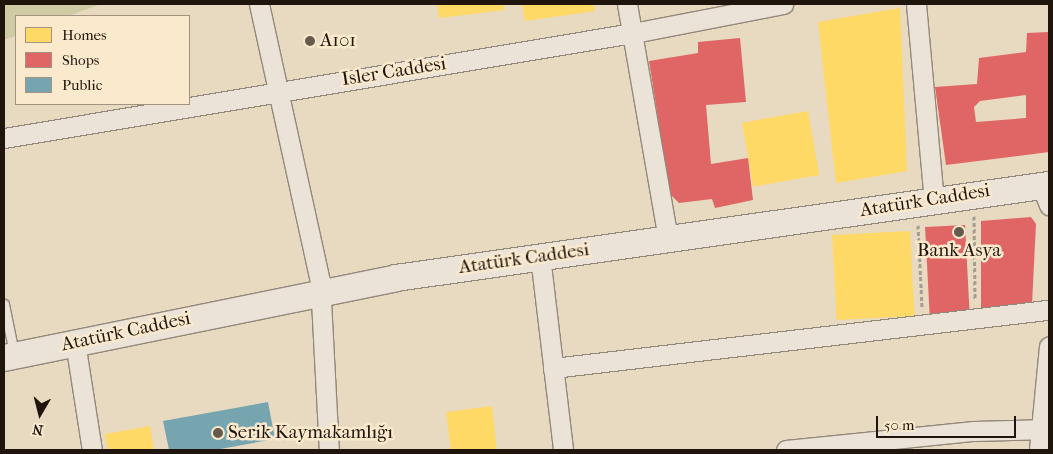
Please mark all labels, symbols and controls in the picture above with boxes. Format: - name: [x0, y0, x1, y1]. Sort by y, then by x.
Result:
- legend: [15, 15, 190, 105]
- text: Homes: [62, 26, 107, 44]
- place label: A101: [320, 30, 356, 52]
- marker: A101: [304, 35, 316, 47]
- text: Shops: [62, 51, 99, 69]
- street label: Isler Caddesi: [340, 53, 448, 91]
- text: Public: [62, 76, 102, 94]
- street label: Atatürk Caddesi: [858, 179, 992, 223]
- marker: Bank Asya: [953, 226, 965, 238]
- street label: Atatürk Caddesi: [457, 239, 591, 279]
- place label: Bank Asya: [917, 240, 1001, 262]
- street label: Atatürk Caddesi: [59, 307, 193, 357]
- north arrow: [15, 389, 65, 439]
- scale bar: [878, 406, 1018, 438]
- text: 50 m: [884, 416, 914, 434]
- text: N: [31, 420, 44, 439]
- place label: Serik Kaymakamlığı: [228, 422, 393, 444]
- marker: Serik Kaymakamlığı: [212, 427, 224, 439]

